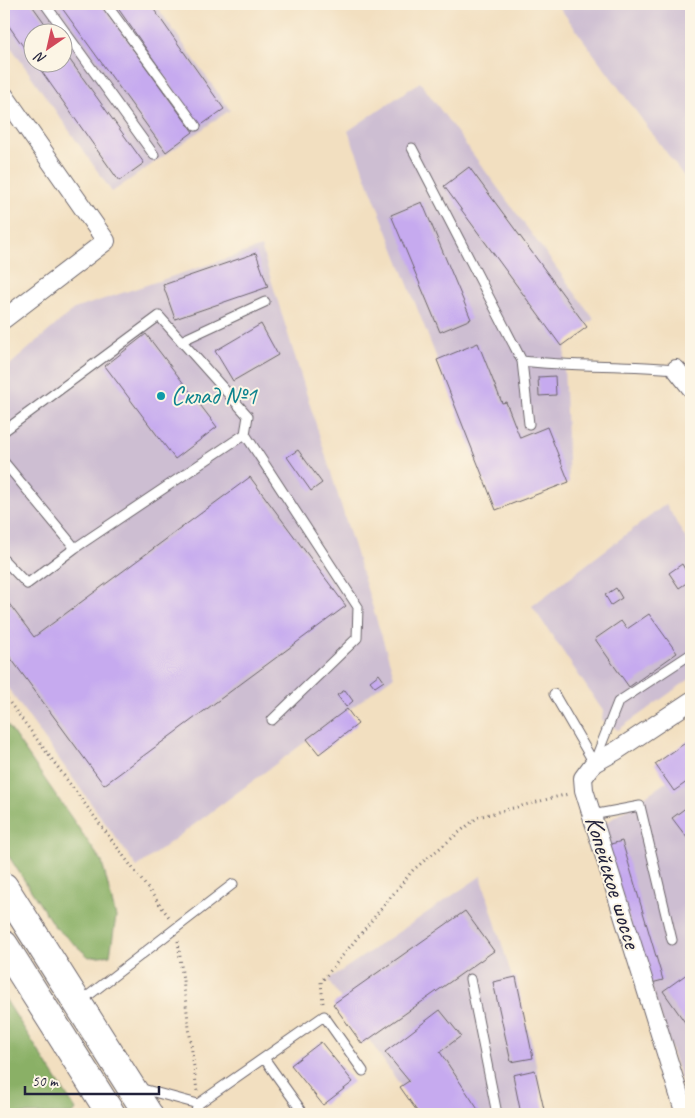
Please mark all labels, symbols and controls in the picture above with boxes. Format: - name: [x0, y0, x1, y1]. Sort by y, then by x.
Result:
- north arrow: [22, 22, 72, 72]
- text: N: [31, 48, 49, 68]
- place label: Склад №1: [171, 380, 258, 412]
- marker: Склад №1: [155, 390, 167, 402]
- street label: Копейское шоссе: [578, 812, 649, 954]
- scale bar: [25, 1063, 159, 1095]
- text: 50 m: [32, 1072, 59, 1091]

